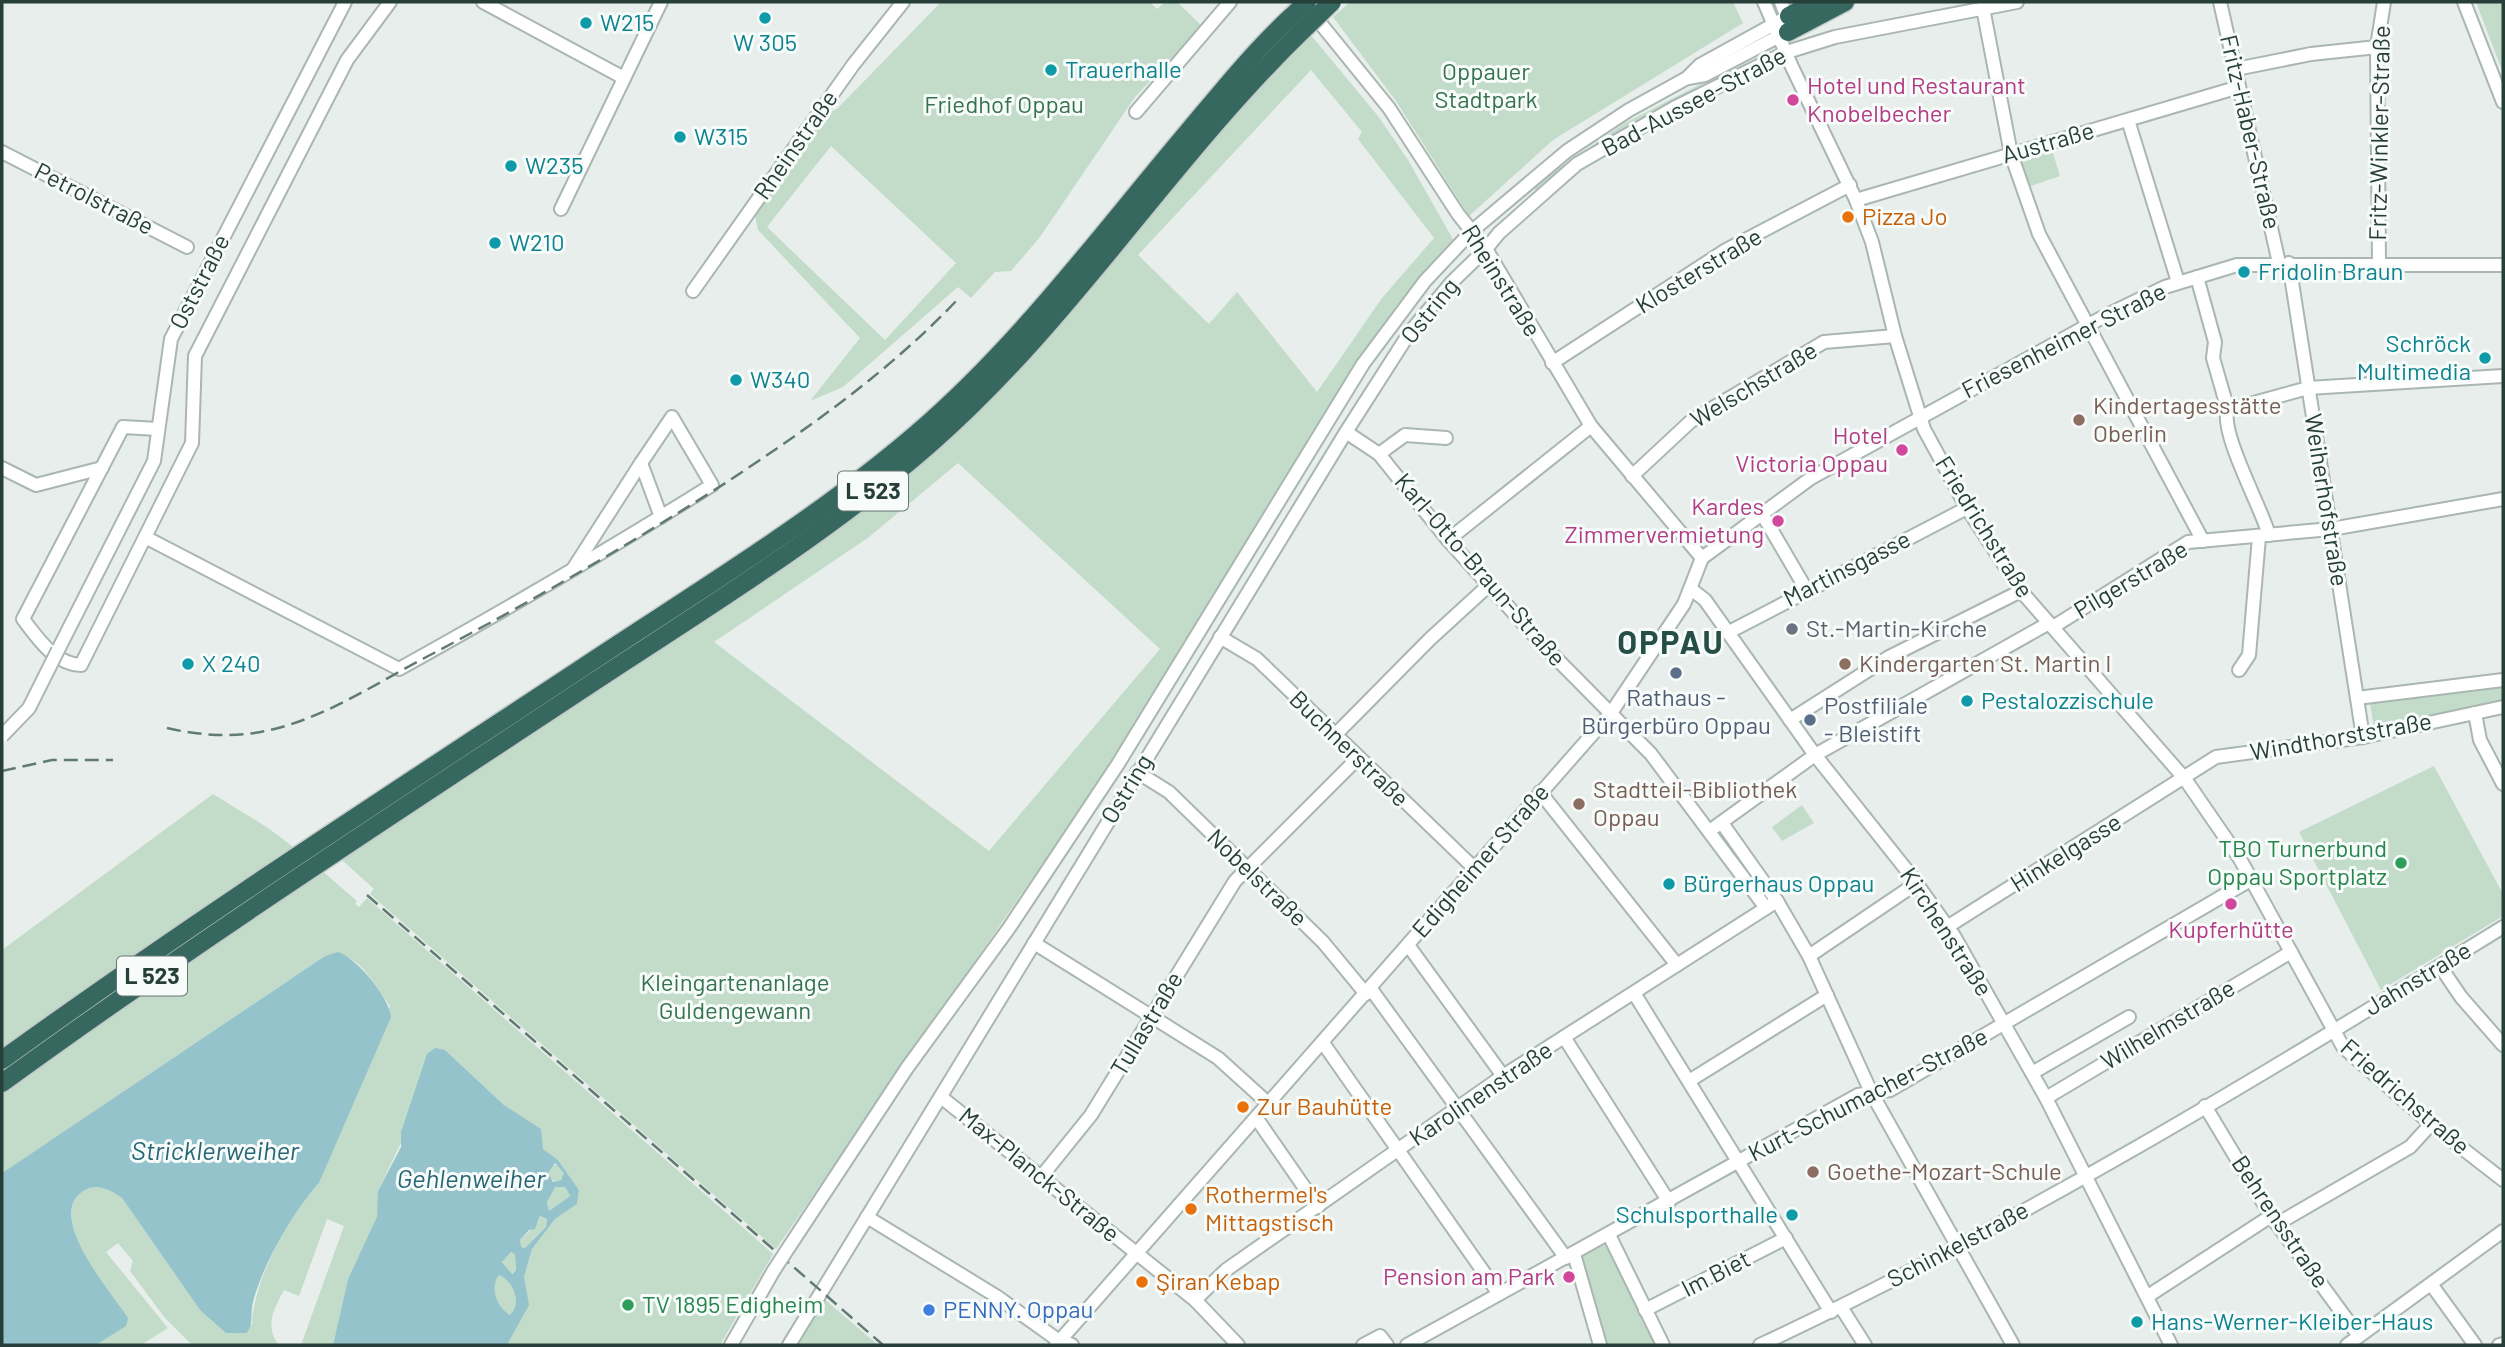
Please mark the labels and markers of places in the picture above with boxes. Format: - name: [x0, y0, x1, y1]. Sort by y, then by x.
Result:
- place label: W215: [600, 7, 654, 36]
- marker: W 305: [757, 10, 773, 26]
- marker: W215: [578, 15, 594, 31]
- place label: W 305: [733, 27, 797, 56]
- place label: Trauerhalle: [1065, 54, 1182, 83]
- marker: Trauerhalle: [1043, 62, 1059, 78]
- place label: Hotel und Restaurant Knobelbecher: [1807, 70, 2026, 127]
- marker: Hotel und Restaurant Knobelbecher: [1785, 92, 1801, 108]
- place label: W315: [694, 121, 748, 150]
- marker: W315: [672, 129, 688, 145]
- place label: W235: [525, 150, 584, 179]
- marker: W235: [503, 158, 519, 174]
- place label: Pizza Jo: [1862, 201, 1948, 230]
- marker: Pizza Jo: [1840, 209, 1856, 225]
- place label: W210: [509, 227, 565, 256]
- marker: W210: [487, 235, 503, 251]
- place label: Fridolin Braun: [2258, 256, 2404, 285]
- marker: Fridolin Braun: [2236, 264, 2252, 280]
- place label: Schröck Multimedia: [2357, 328, 2471, 385]
- marker: Schröck Multimedia: [2477, 350, 2493, 366]
- place label: W340: [750, 364, 810, 393]
- marker: W340: [728, 372, 744, 388]
- place label: Kindertagesstätte Oberlin: [2093, 390, 2282, 447]
- marker: Kindertagesstätte Oberlin: [2071, 412, 2087, 428]
- place label: Hotel Victoria Oppau: [1735, 420, 1888, 477]
- marker: Hotel Victoria Oppau: [1894, 442, 1910, 458]
- place label: Kardes Zimmervermietung: [1564, 491, 1764, 548]
- marker: Kardes Zimmervermietung: [1770, 513, 1786, 529]
- place label: St.-Martin-Kirche: [1806, 613, 1987, 642]
- marker: St.-Martin-Kirche: [1784, 621, 1800, 637]
- place label: X 240: [202, 648, 261, 677]
- place label: Kindergarten St. Martin I: [1859, 648, 2112, 677]
- marker: X 240: [180, 656, 196, 672]
- marker: Kindergarten St. Martin I: [1837, 656, 1853, 672]
- marker: Rathaus - Bürgerbüro Oppau: [1668, 665, 1684, 681]
- place label: Rathaus - Bürgerbüro Oppau: [1581, 682, 1771, 739]
- place label: Pestalozzischule: [1981, 685, 2154, 714]
- place label: Postfiliale - Bleistift: [1824, 690, 1928, 747]
- marker: Pestalozzischule: [1959, 693, 1975, 709]
- marker: Postfiliale - Bleistift: [1802, 712, 1818, 728]
- place label: Stadtteil-Bibliothek Oppau: [1593, 774, 1797, 831]
- marker: Stadtteil-Bibliothek Oppau: [1571, 796, 1587, 812]
- place label: TBO Turnerbund Oppau Sportplatz: [2207, 833, 2387, 890]
- marker: TBO Turnerbund Oppau Sportplatz: [2393, 855, 2409, 871]
- place label: Bürgerhaus Oppau: [1683, 868, 1874, 897]
- marker: Bürgerhaus Oppau: [1661, 876, 1677, 892]
- marker: Kupferhütte: [2223, 896, 2239, 912]
- place label: Kupferhütte: [2168, 914, 2294, 943]
- place label: Zur Bauhütte: [1257, 1091, 1392, 1120]
- marker: Zur Bauhütte: [1235, 1099, 1251, 1115]
- place label: Goethe-Mozart-Schule: [1827, 1156, 2062, 1185]
- marker: Goethe-Mozart-Schule: [1805, 1164, 1821, 1180]
- place label: Rothermel's Mittagstisch: [1205, 1179, 1334, 1236]
- place label: Schulsporthalle: [1616, 1199, 1778, 1228]
- marker: Rothermel's Mittagstisch: [1183, 1201, 1199, 1217]
- marker: Schulsporthalle: [1784, 1207, 1800, 1223]
- place label: Pension am Park: [1383, 1261, 1555, 1290]
- place label: Şiran Kebap: [1156, 1266, 1281, 1295]
- marker: Pension am Park: [1561, 1269, 1577, 1285]
- marker: Şiran Kebap: [1134, 1274, 1150, 1290]
- place label: TV 1895 Edigheim: [642, 1289, 823, 1318]
- place label: PENNY. Oppau: [943, 1294, 1093, 1323]
- marker: TV 1895 Edigheim: [620, 1297, 636, 1313]
- marker: PENNY. Oppau: [921, 1302, 937, 1318]
- place label: Hans-Werner-Kleiber-Haus: [2151, 1306, 2433, 1335]
- marker: Hans-Werner-Kleiber-Haus: [2129, 1314, 2145, 1330]

